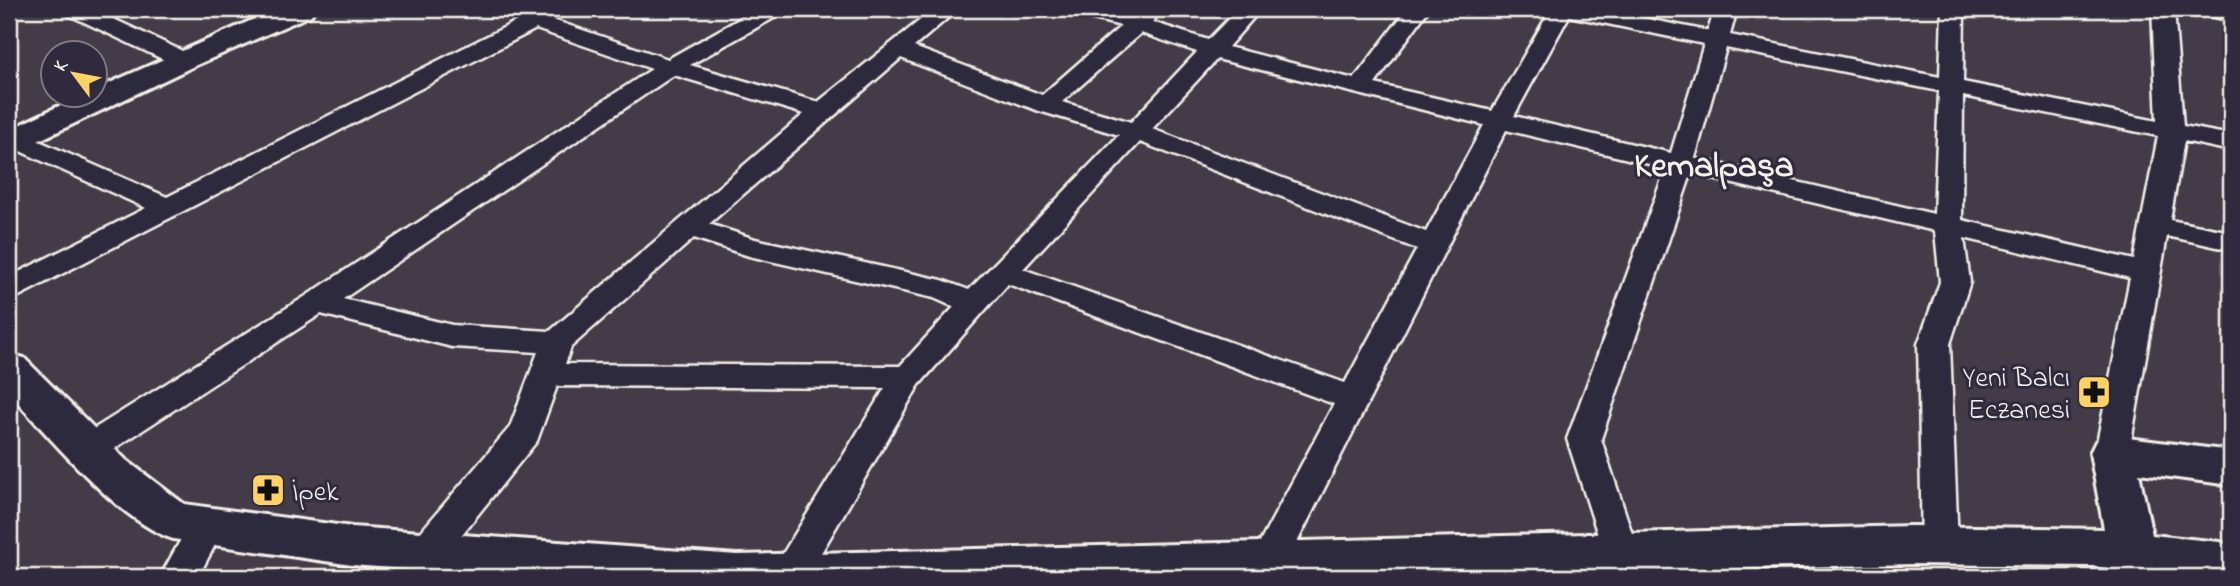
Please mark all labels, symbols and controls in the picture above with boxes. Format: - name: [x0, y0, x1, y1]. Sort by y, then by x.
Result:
- north arrow: [38, 38, 108, 108]
- text: K: [48, 55, 76, 77]
- district label: Kemalpaşa: [1634, 142, 1794, 193]
- place label: Yeni Balcı Eczanesi: [1963, 359, 2070, 432]
- pharmacy icon: Yeni Balcı Eczanesi: [2075, 373, 2113, 411]
- pharmacy icon: İpek: [249, 471, 287, 509]
- place label: İpek: [292, 473, 339, 514]

